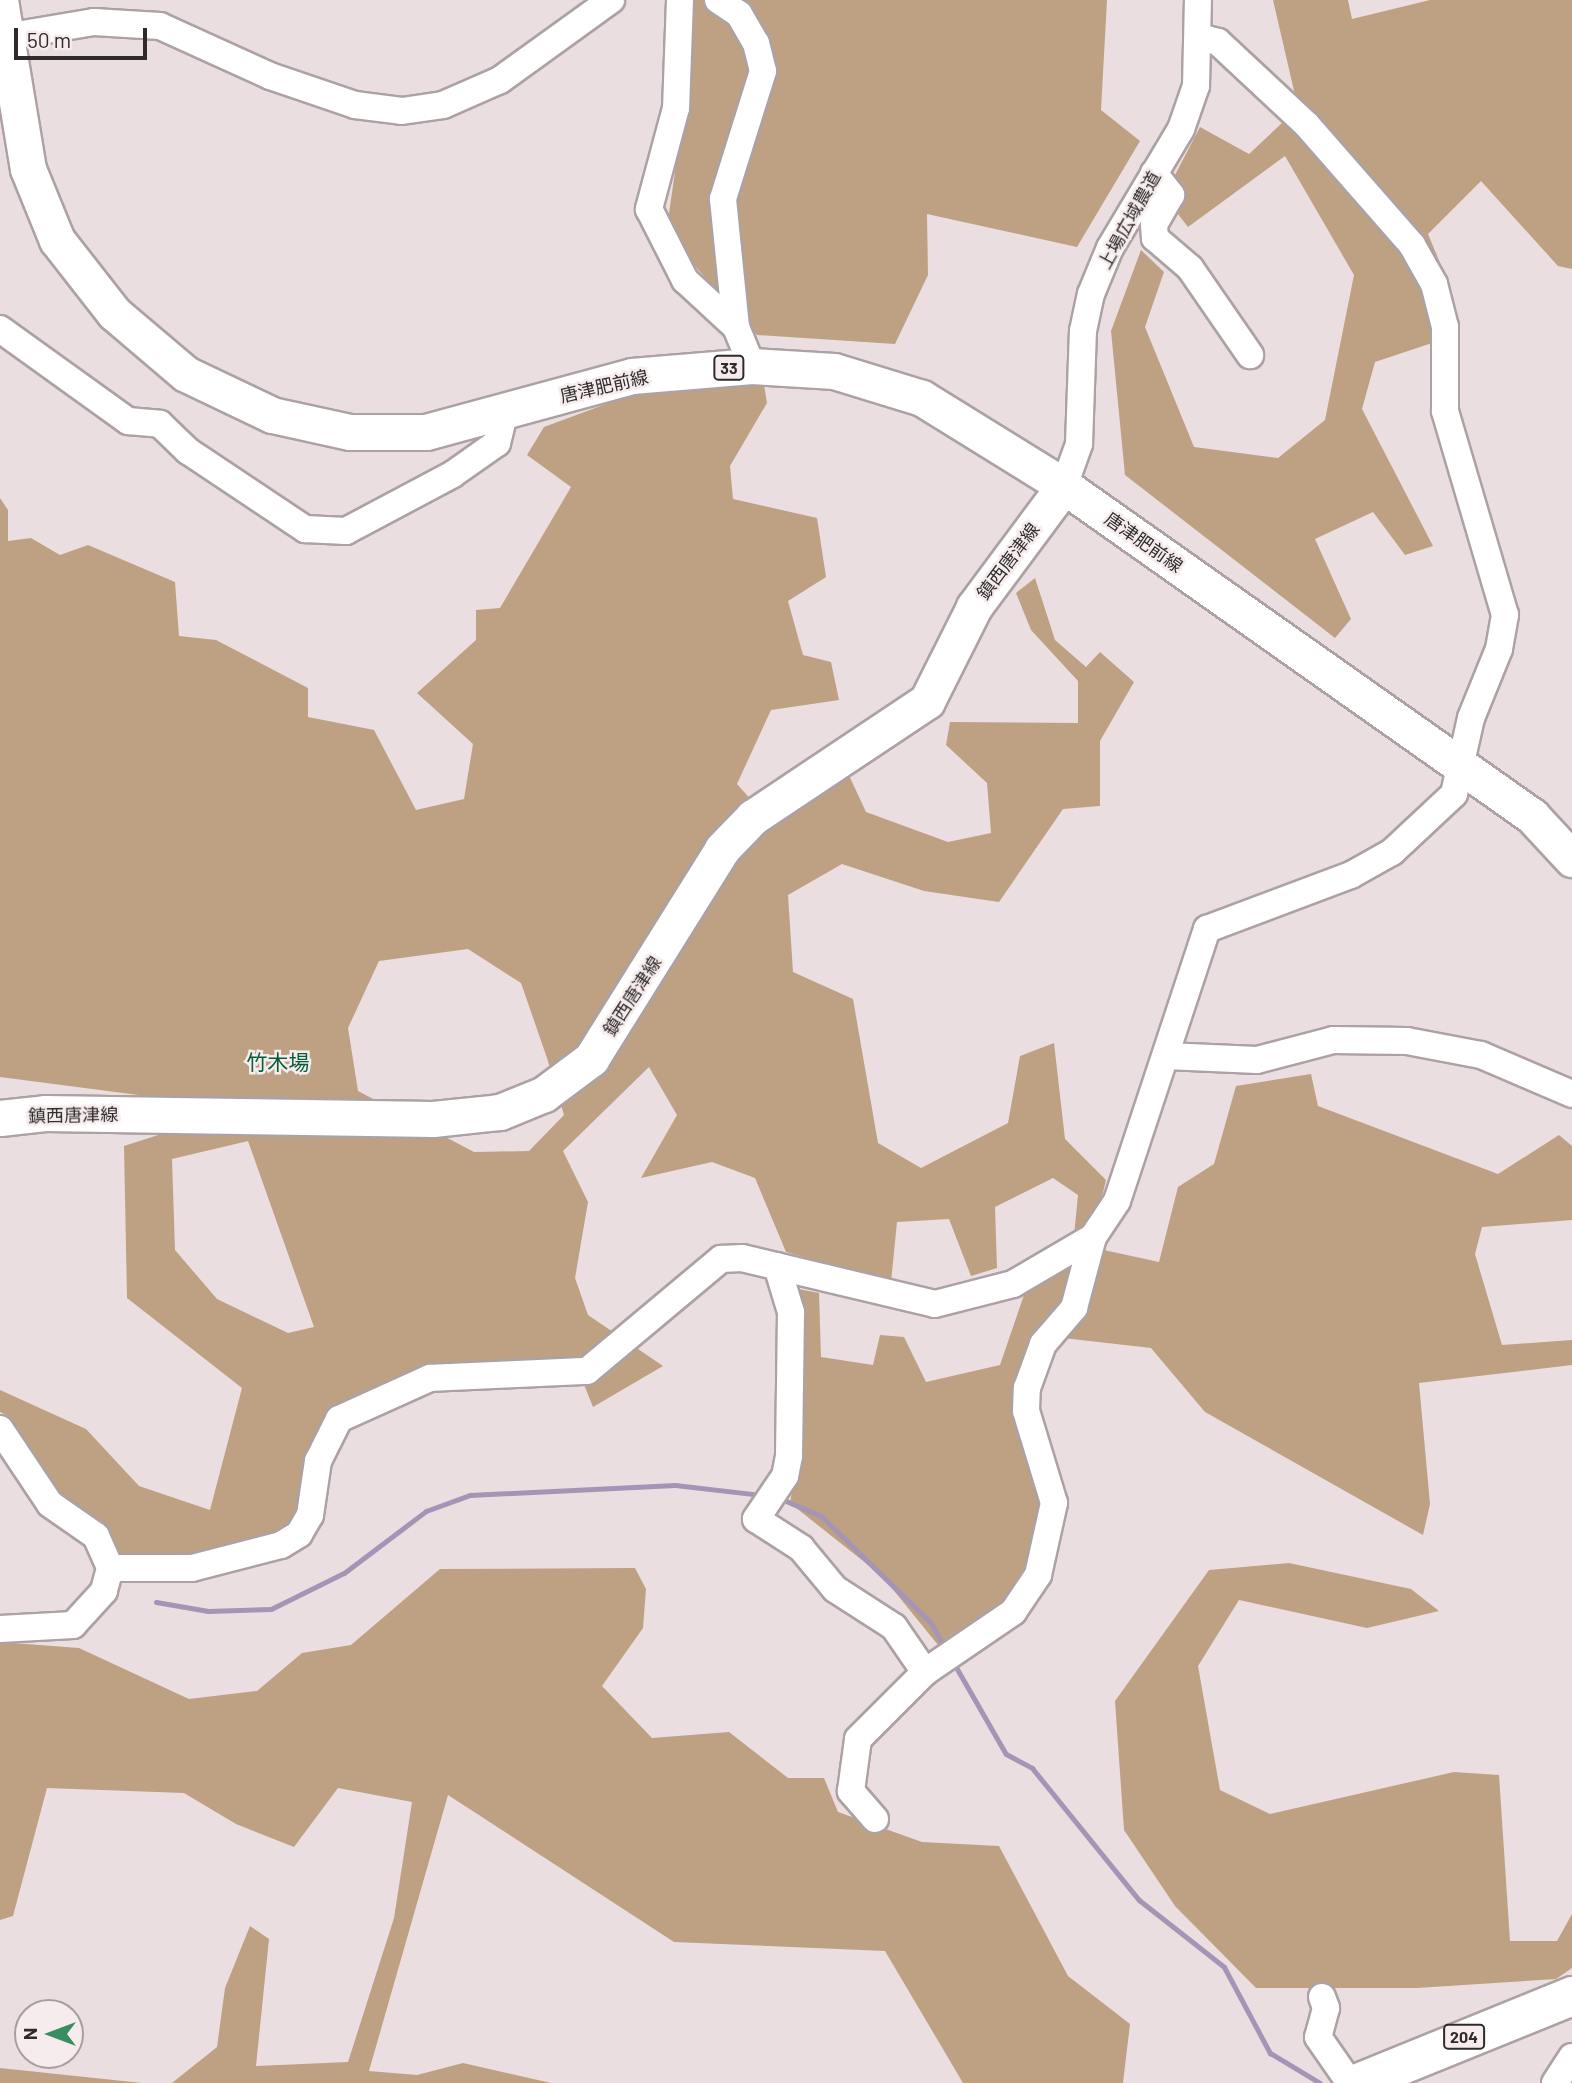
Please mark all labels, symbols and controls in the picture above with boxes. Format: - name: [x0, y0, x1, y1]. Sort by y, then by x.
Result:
- scale bar: [18, 14, 150, 58]
- text: 50 m: [27, 27, 71, 52]
- street label: 上場広域農道: [1093, 168, 1165, 272]
- road number: 33: [713, 356, 745, 380]
- street label: 唐津肥前線: [558, 365, 650, 407]
- street label: 唐津肥前線: [1101, 507, 1187, 577]
- street label: 鎮西唐津線: [972, 519, 1044, 603]
- street label: 鎮西唐津線: [598, 952, 666, 1040]
- district label: 竹木場: [247, 1049, 309, 1075]
- street label: 鎮西唐津線: [28, 1103, 118, 1127]
- north arrow: [14, 1999, 84, 2069]
- road number: 204: [1443, 2024, 1485, 2050]
- text: N: [18, 2028, 41, 2040]

